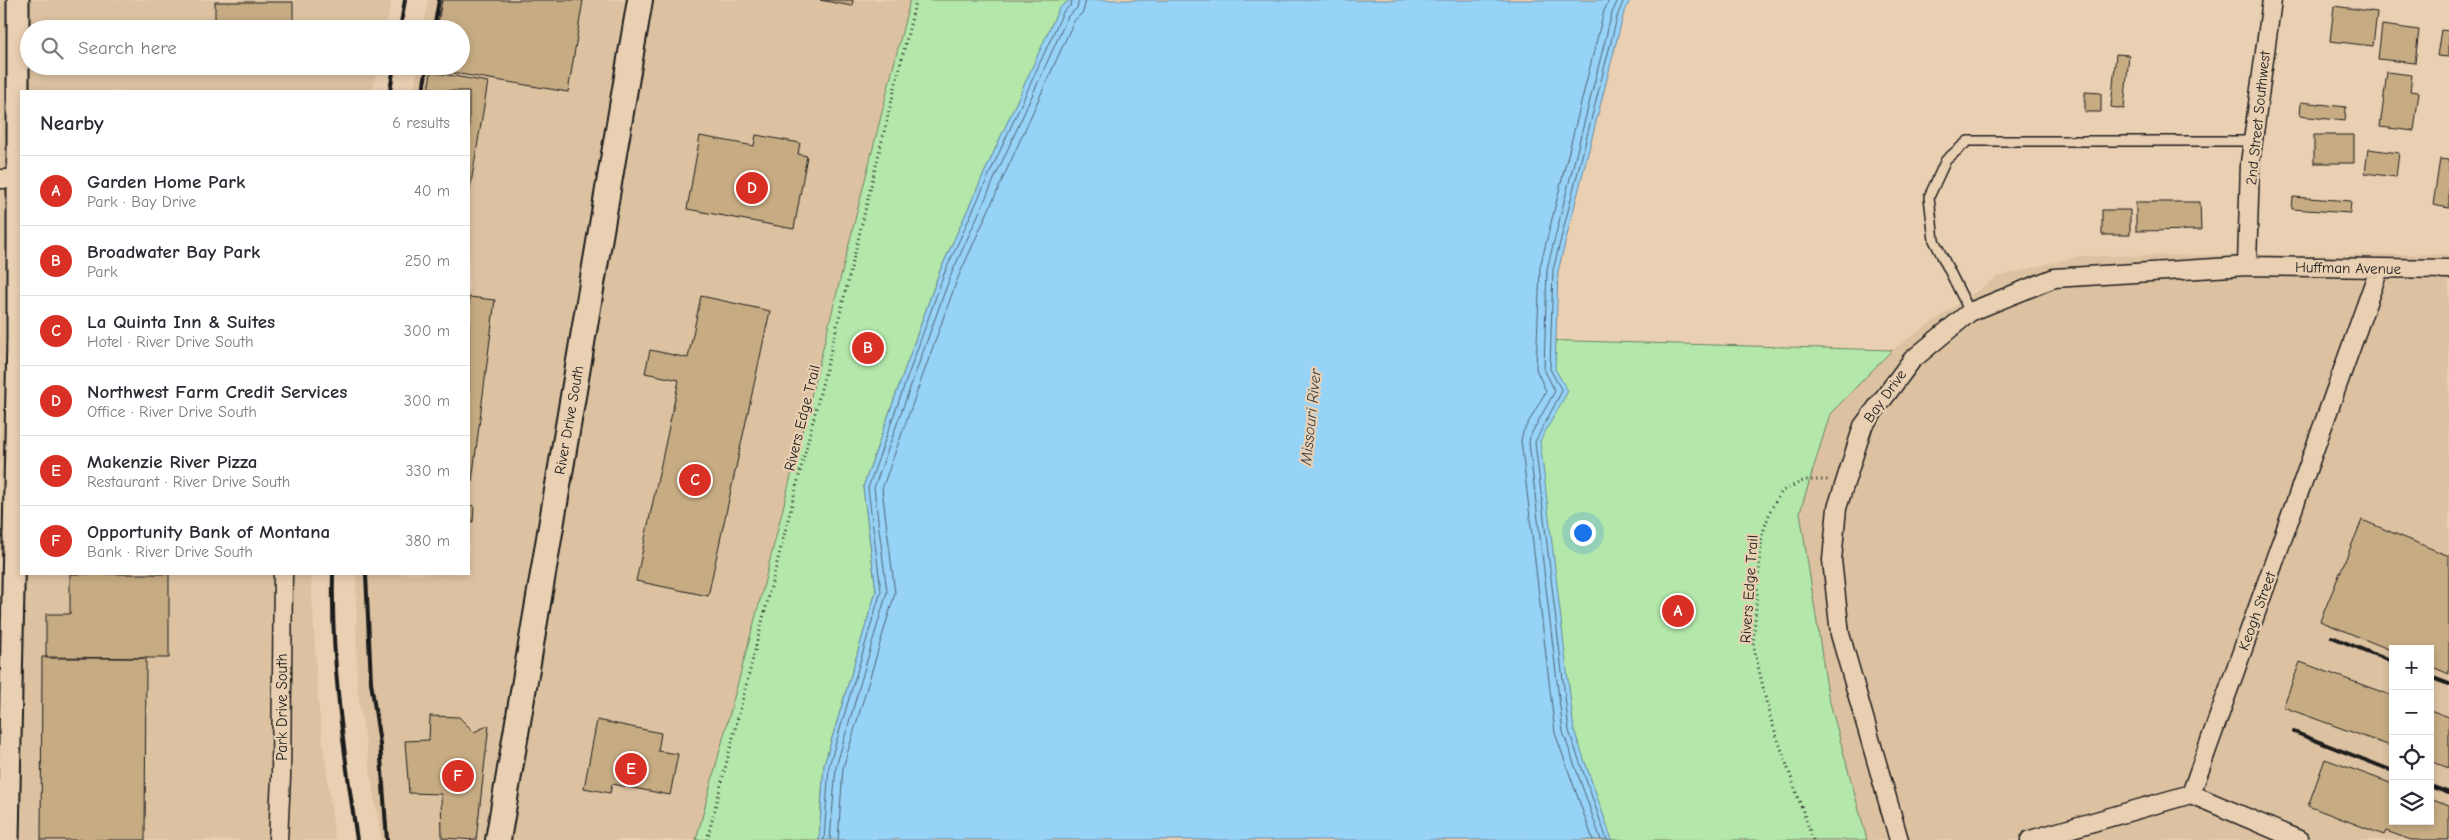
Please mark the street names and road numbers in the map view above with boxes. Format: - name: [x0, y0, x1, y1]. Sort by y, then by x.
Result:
- street label: 2nd Street Southwest: [2242, 49, 2274, 186]
- street label: Huffman Avenue: [2295, 258, 2402, 278]
- street label: Rivers Edge Trail: [780, 363, 824, 473]
- street label: River Drive South: [551, 364, 587, 476]
- street label: Bay Drive: [1860, 366, 1911, 426]
- street label: Rivers Edge Trail: [1736, 534, 1762, 644]
- street label: Keogh Street: [2234, 569, 2280, 653]
- street label: Park Drive South: [273, 653, 291, 761]

